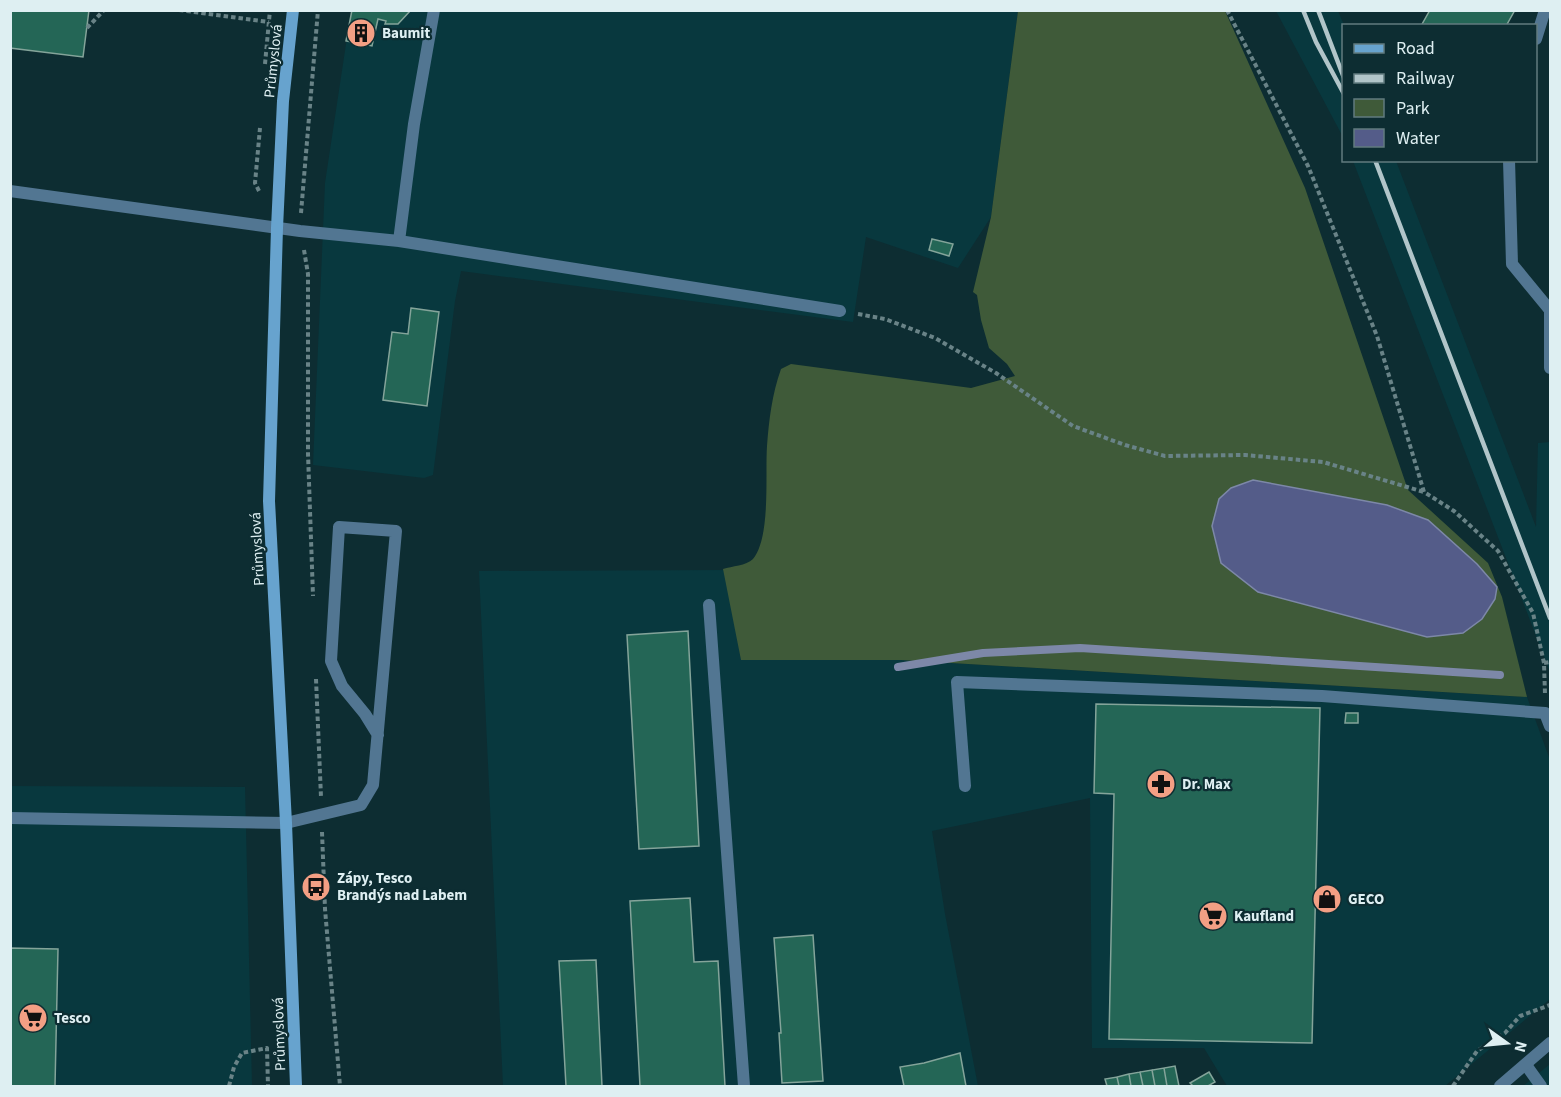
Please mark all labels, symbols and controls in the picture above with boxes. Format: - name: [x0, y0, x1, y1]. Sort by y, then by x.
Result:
- building icon: Baumit: [345, 17, 377, 49]
- street label: Průmyslová: [259, 23, 288, 99]
- place label: Baumit: [382, 23, 430, 44]
- legend: [1342, 24, 1537, 162]
- text: Road: [1396, 36, 1435, 61]
- text: Railway: [1396, 66, 1455, 91]
- text: Park: [1396, 96, 1430, 121]
- text: Water: [1396, 126, 1440, 151]
- street label: Průmyslová: [245, 512, 270, 586]
- pharmacy icon: Dr. Max: [1145, 768, 1177, 800]
- place label: Dr. Max: [1182, 774, 1231, 795]
- place label: Zápy, Tesco Brandýs nad Labem: [337, 868, 467, 906]
- bus stop icon: Zápy, Tesco Brandýs nad Labem: [300, 871, 332, 903]
- shop icon: GECO: [1311, 883, 1343, 915]
- place label: GECO: [1348, 889, 1384, 910]
- supermarket icon: Kaufland: [1197, 900, 1229, 932]
- place label: Kaufland: [1234, 906, 1294, 927]
- street label: Průmyslová: [268, 997, 291, 1071]
- supermarket icon: Tesco: [17, 1002, 49, 1034]
- place label: Tesco: [54, 1008, 91, 1029]
- north arrow: [1477, 1013, 1537, 1073]
- text: N: [1509, 1039, 1533, 1055]

